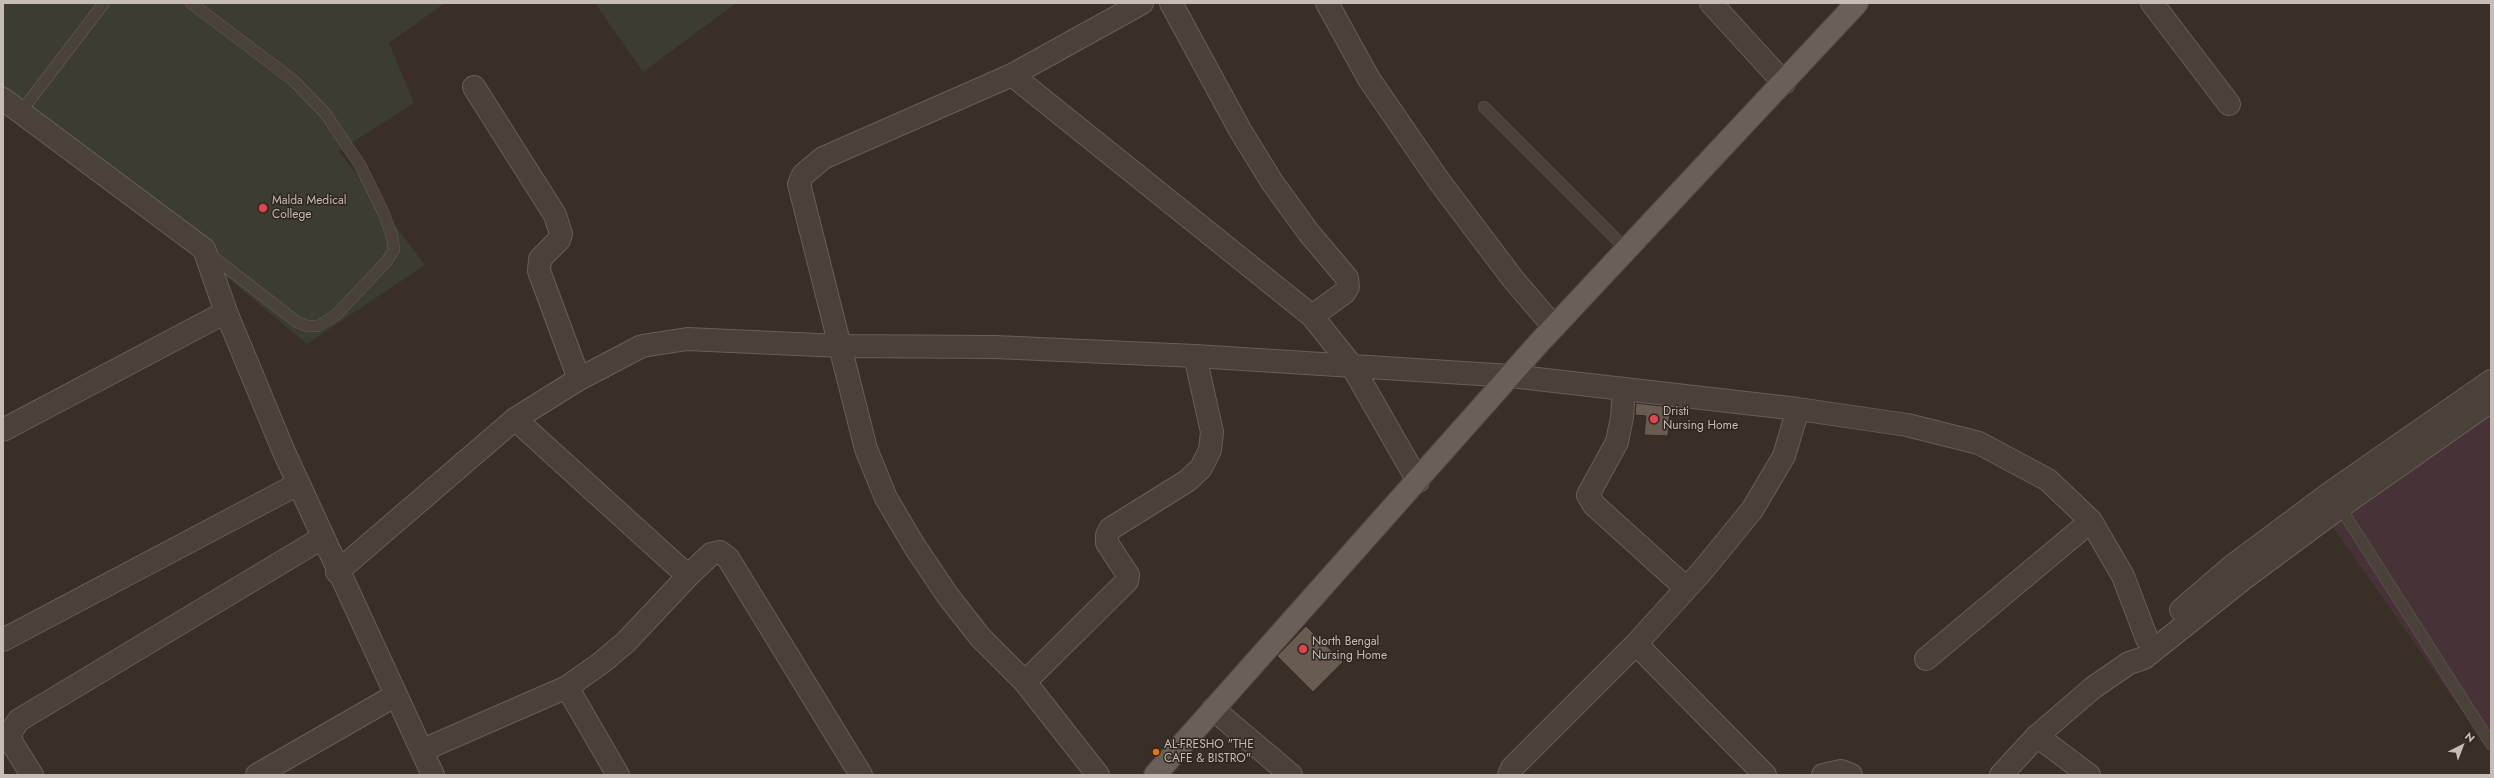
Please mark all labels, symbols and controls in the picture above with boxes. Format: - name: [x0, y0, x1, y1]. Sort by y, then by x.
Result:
- place label: Malda Medical College: [272, 194, 347, 222]
- marker: Malda Medical College: [257, 202, 269, 214]
- place label: Dristi Nursing Home: [1663, 405, 1738, 433]
- marker: Dristi Nursing Home: [1648, 413, 1660, 425]
- place label: North Bengal Nursing Home: [1312, 635, 1387, 663]
- marker: North Bengal Nursing Home: [1297, 643, 1309, 655]
- north arrow: [2442, 726, 2482, 766]
- text: N: [2461, 728, 2479, 746]
- place label: AL-FRESHO "THE CAFE & BISTRO": [1164, 738, 1254, 766]
- marker: AL-FRESHO "THE CAFE & BISTRO": [1151, 747, 1161, 757]

